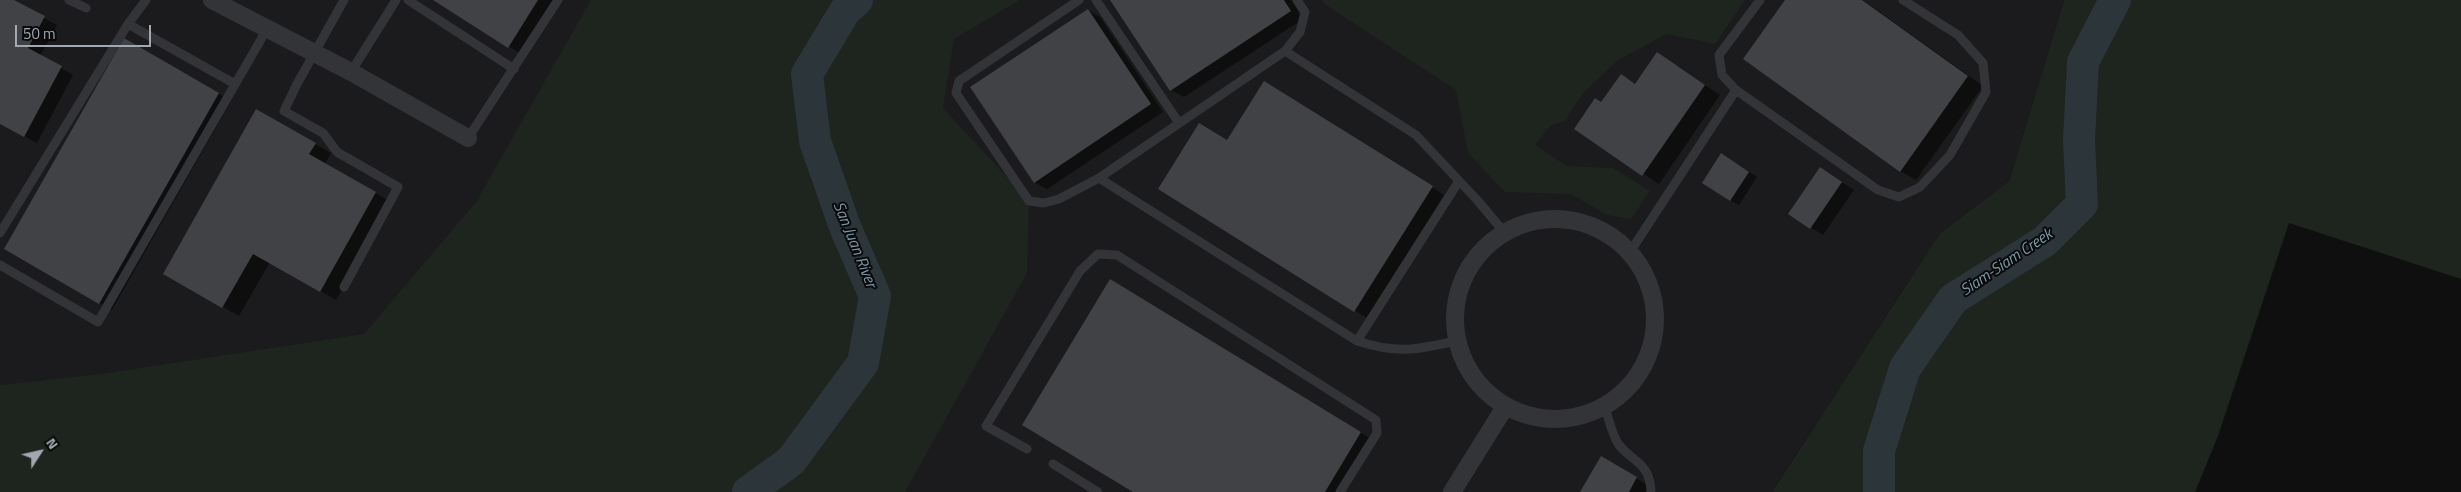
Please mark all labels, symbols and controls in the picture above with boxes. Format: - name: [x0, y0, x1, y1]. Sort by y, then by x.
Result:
- scale bar: [18, 15, 154, 47]
- text: 50 m: [23, 22, 56, 45]
- water label: San Juan River: [828, 199, 880, 291]
- water label: Siam-Siam Creek: [1957, 225, 2057, 301]
- north arrow: [15, 427, 65, 477]
- text: N: [41, 433, 64, 453]

